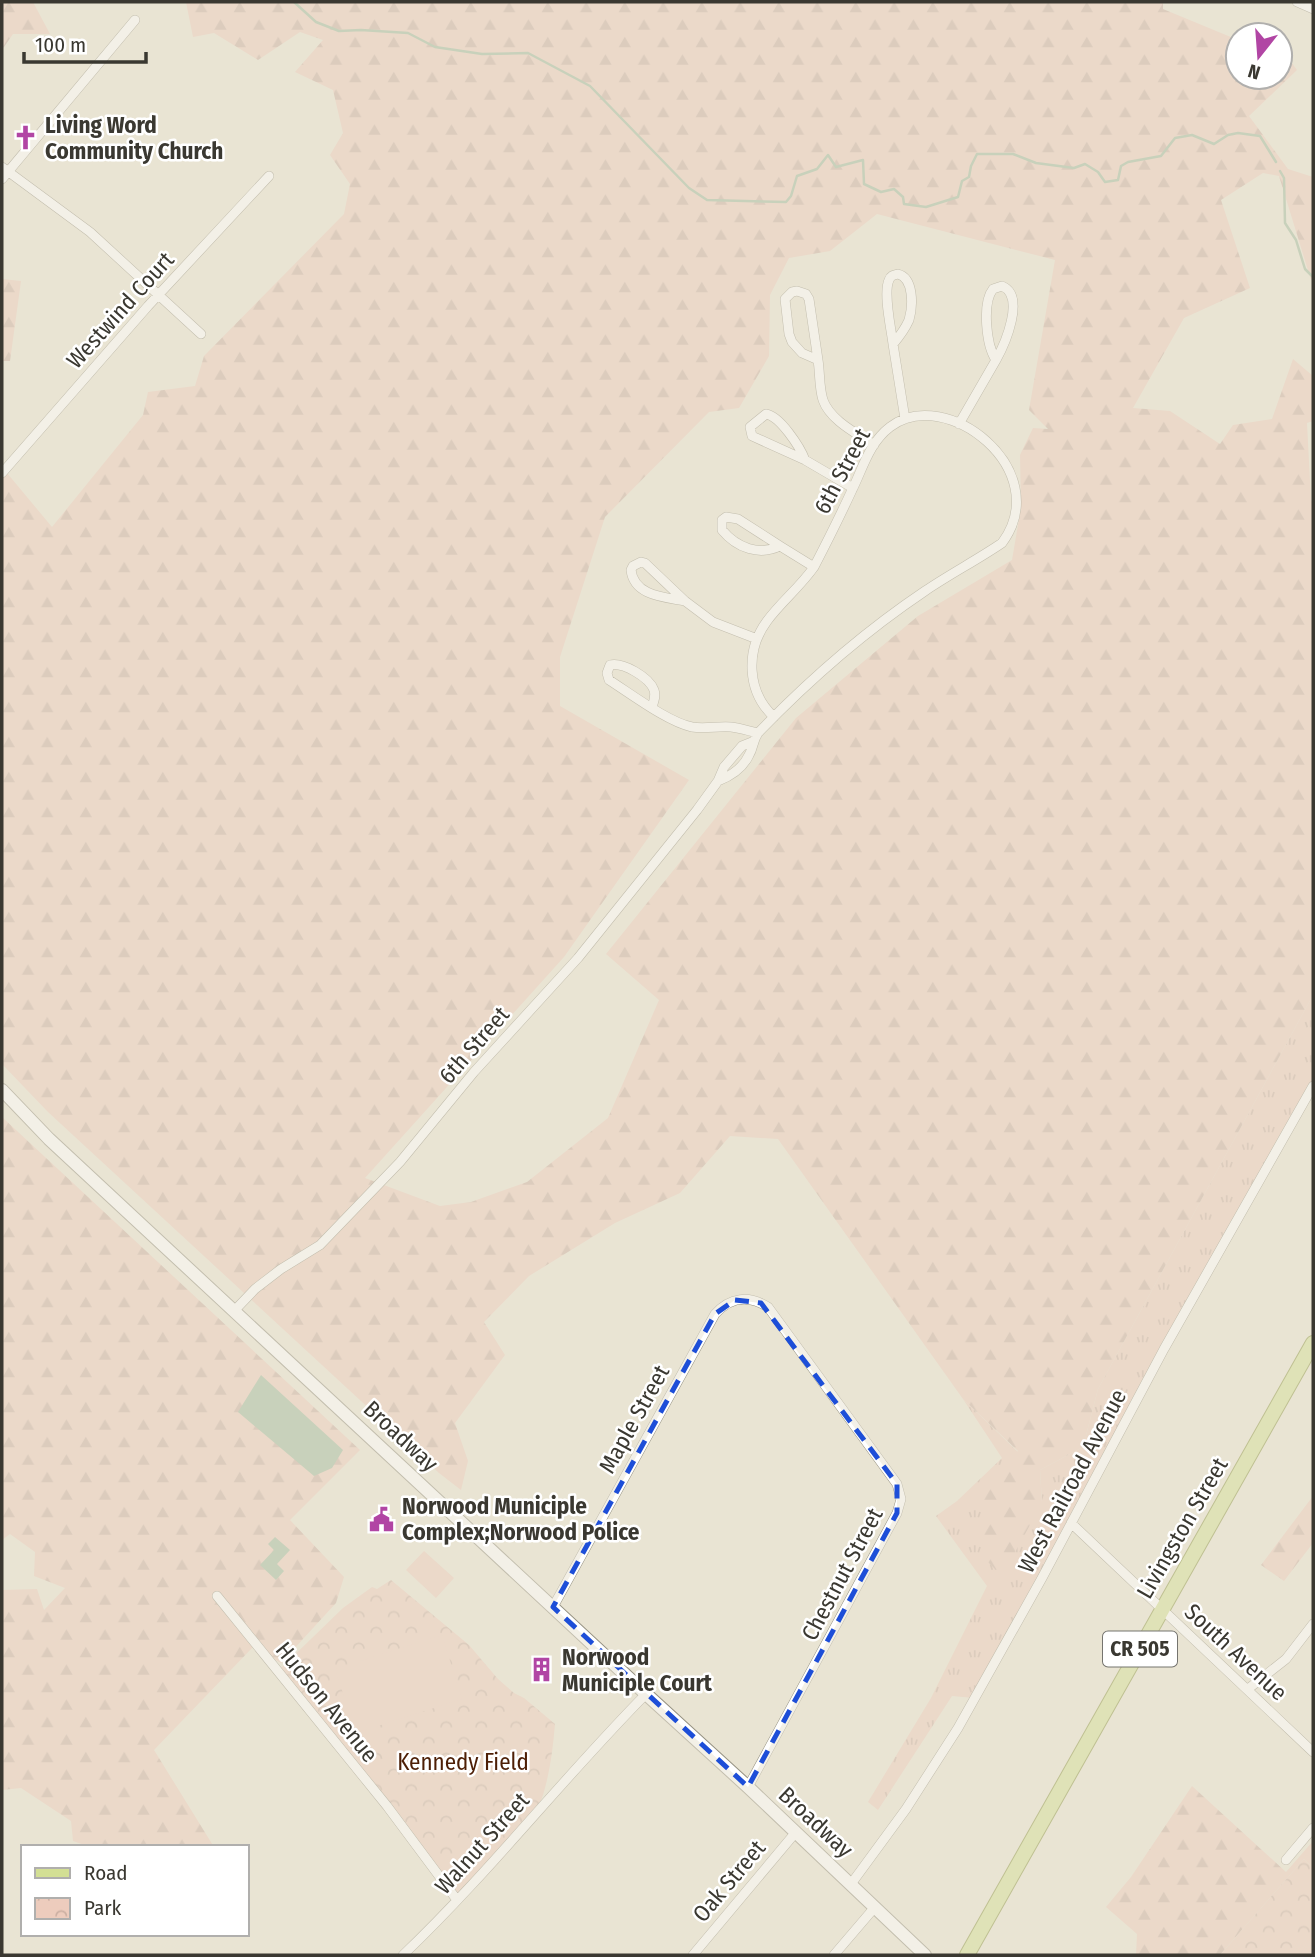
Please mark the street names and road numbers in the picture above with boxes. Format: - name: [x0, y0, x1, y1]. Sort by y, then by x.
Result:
- street label: Westwind Court: [60, 246, 180, 374]
- street label: 6th Street: [808, 423, 876, 519]
- street label: 6th Street: [433, 1000, 515, 1089]
- street label: Maple Street: [593, 1360, 675, 1478]
- street label: West Railroad Avenue: [1012, 1384, 1132, 1578]
- street label: Broadway: [358, 1395, 445, 1478]
- street label: Livingston Street: [1130, 1452, 1234, 1603]
- street label: Chestnut Street: [795, 1503, 889, 1645]
- street label: South Avenue: [1179, 1598, 1293, 1706]
- road number: CR 505: [1103, 1632, 1177, 1666]
- street label: Hudson Avenue: [270, 1636, 384, 1768]
- street label: Broadway: [773, 1781, 860, 1864]
- street label: Walnut Street: [429, 1786, 535, 1900]
- street label: Oak Street: [687, 1834, 772, 1928]

